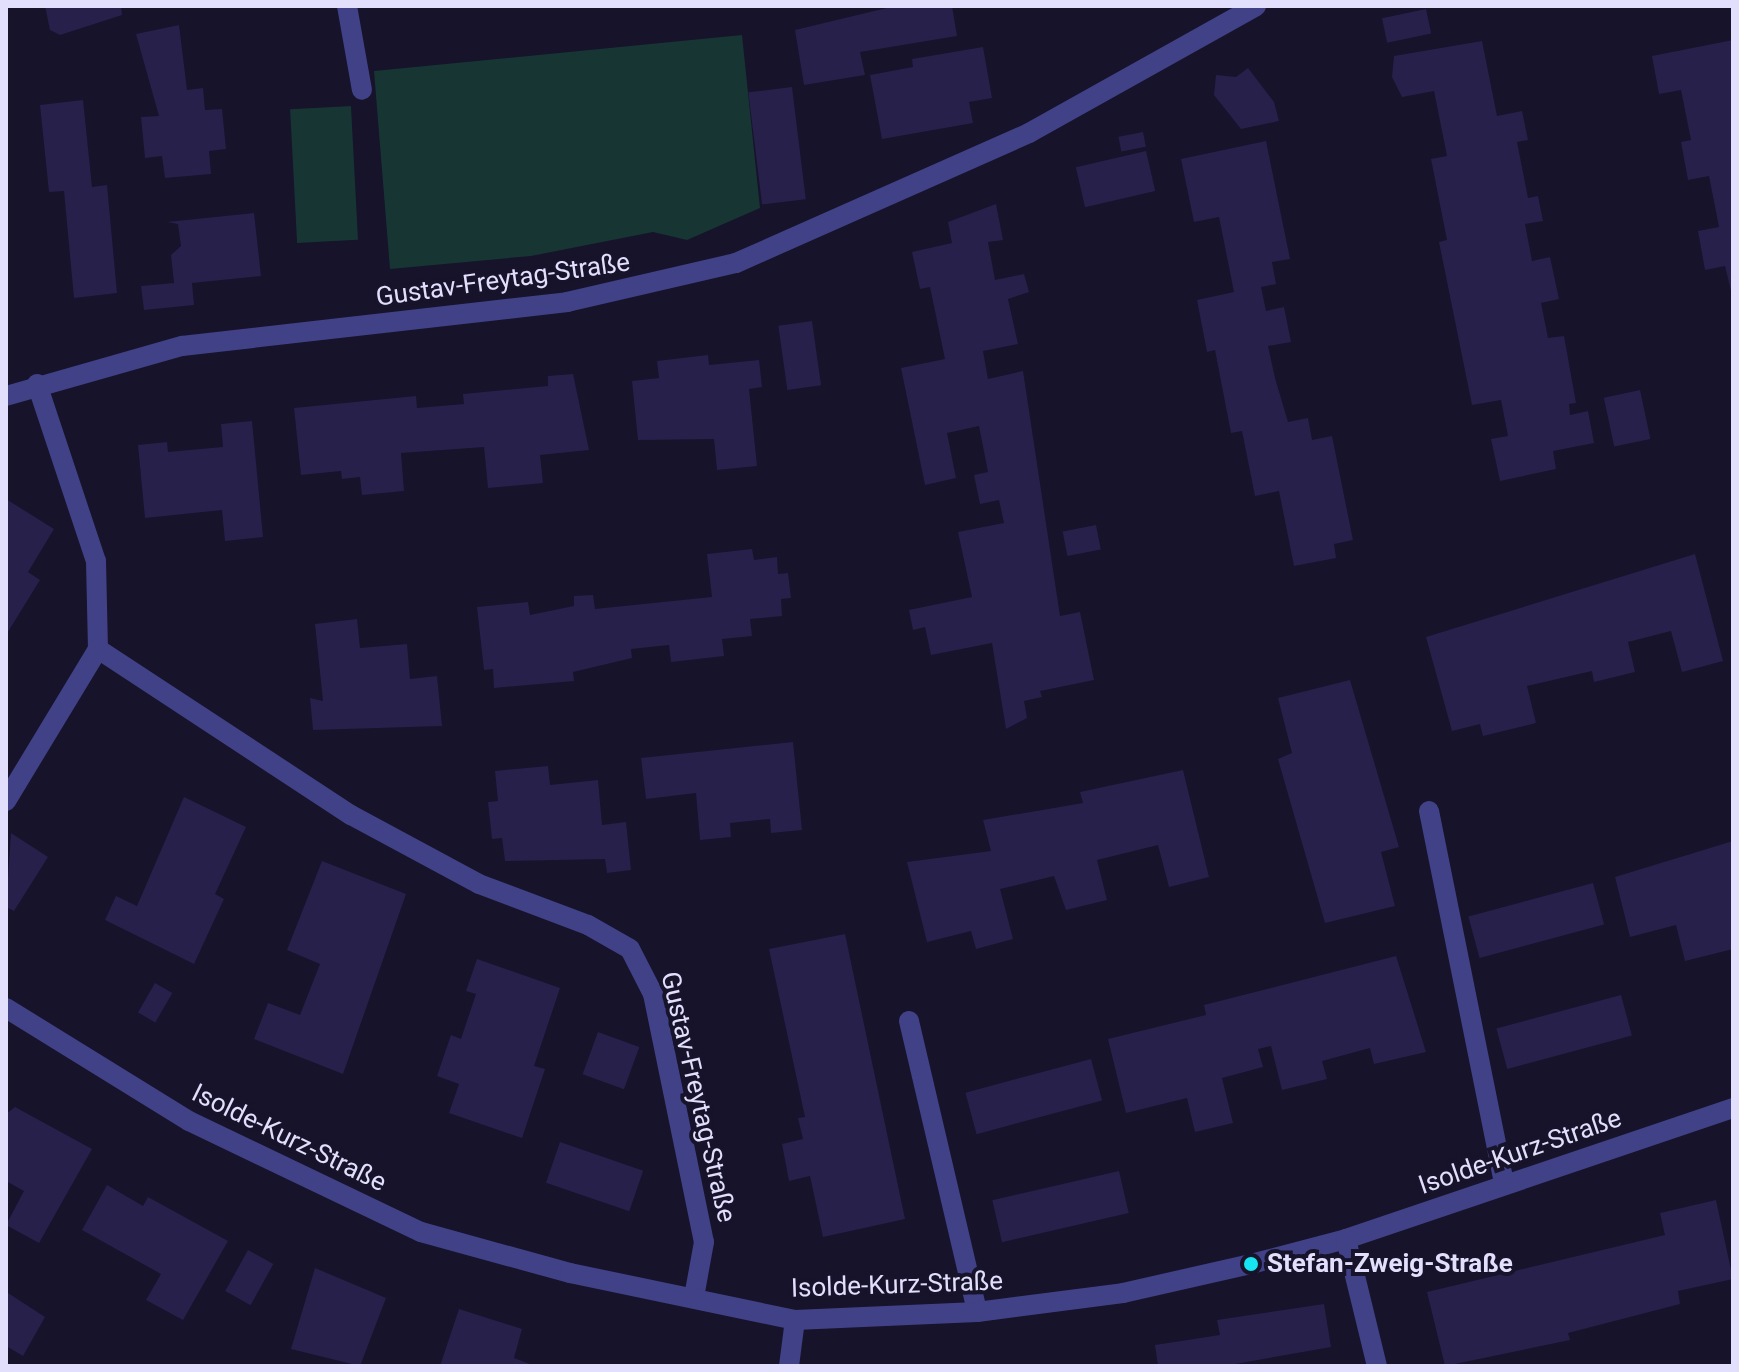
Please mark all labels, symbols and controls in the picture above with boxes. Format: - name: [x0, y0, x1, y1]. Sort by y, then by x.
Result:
- street label: Gustav-Freytag-Straße: [374, 247, 632, 313]
- street label: Gustav-Freytag-Straße: [654, 969, 742, 1225]
- street label: Isolde-Kurz-Straße: [187, 1077, 391, 1199]
- street label: Isolde-Kurz-Straße: [1415, 1103, 1625, 1201]
- place label: Stefan-Zweig-Straße: [1267, 1248, 1513, 1280]
- marker: Stefan-Zweig-Straße: [1242, 1255, 1260, 1273]
- street label: Isolde-Kurz-Straße: [790, 1266, 1004, 1304]

